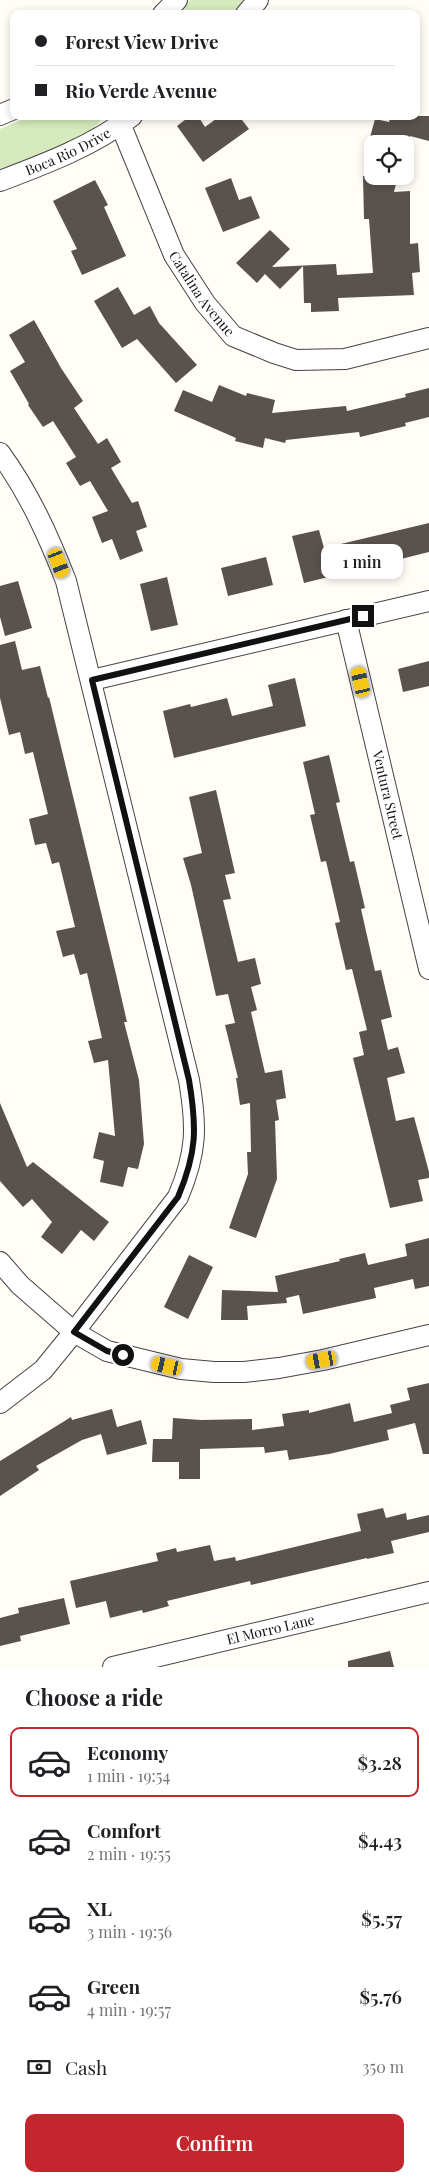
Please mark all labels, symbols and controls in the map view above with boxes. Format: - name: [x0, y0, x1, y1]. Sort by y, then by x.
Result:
- text: Forest View Drive: [65, 28, 219, 54]
- text: Rio Verde Avenue: [65, 77, 217, 103]
- street label: Boca Rio Drive: [22, 123, 114, 179]
- map controls: [364, 135, 414, 185]
- button: locate: [364, 135, 414, 185]
- street label: Catalina Avenue: [165, 247, 239, 340]
- callout: 1 min: [322, 544, 404, 578]
- car: [46, 546, 71, 580]
- text: 1 min: [343, 551, 381, 572]
- route end: [352, 605, 374, 627]
- car: [350, 666, 371, 698]
- street label: Ventura Street: [368, 748, 408, 842]
- route start: [112, 1344, 134, 1366]
- car: [305, 1350, 338, 1370]
- car: [150, 1355, 183, 1377]
- street label: El Morro Lane: [225, 1609, 316, 1649]
- text: Choose a ride: [25, 1682, 163, 1712]
- text: Economy: [87, 1739, 168, 1765]
- icon: car: [27, 1740, 72, 1785]
- text: $3.28: [357, 1749, 402, 1775]
- text: 1 min · 19:54: [87, 1765, 170, 1786]
- text: Comfort: [87, 1817, 161, 1843]
- icon: car: [27, 1818, 72, 1863]
- text: $4.43: [358, 1827, 402, 1853]
- text: 2 min · 19:55: [87, 1843, 171, 1864]
- text: XL: [87, 1895, 112, 1921]
- icon: car: [27, 1896, 72, 1941]
- text: $5.57: [361, 1905, 402, 1931]
- text: 3 min · 19:56: [87, 1921, 172, 1942]
- text: Green: [87, 1973, 140, 1999]
- icon: car: [27, 1974, 72, 2019]
- text: $5.76: [359, 1983, 402, 2009]
- text: 4 min · 19:57: [87, 1999, 171, 2020]
- icon: cash: [25, 2053, 53, 2081]
- text: Cash: [65, 2054, 107, 2080]
- text: 350 m: [362, 2056, 404, 2077]
- button: Confirm: [25, 2114, 404, 2172]

